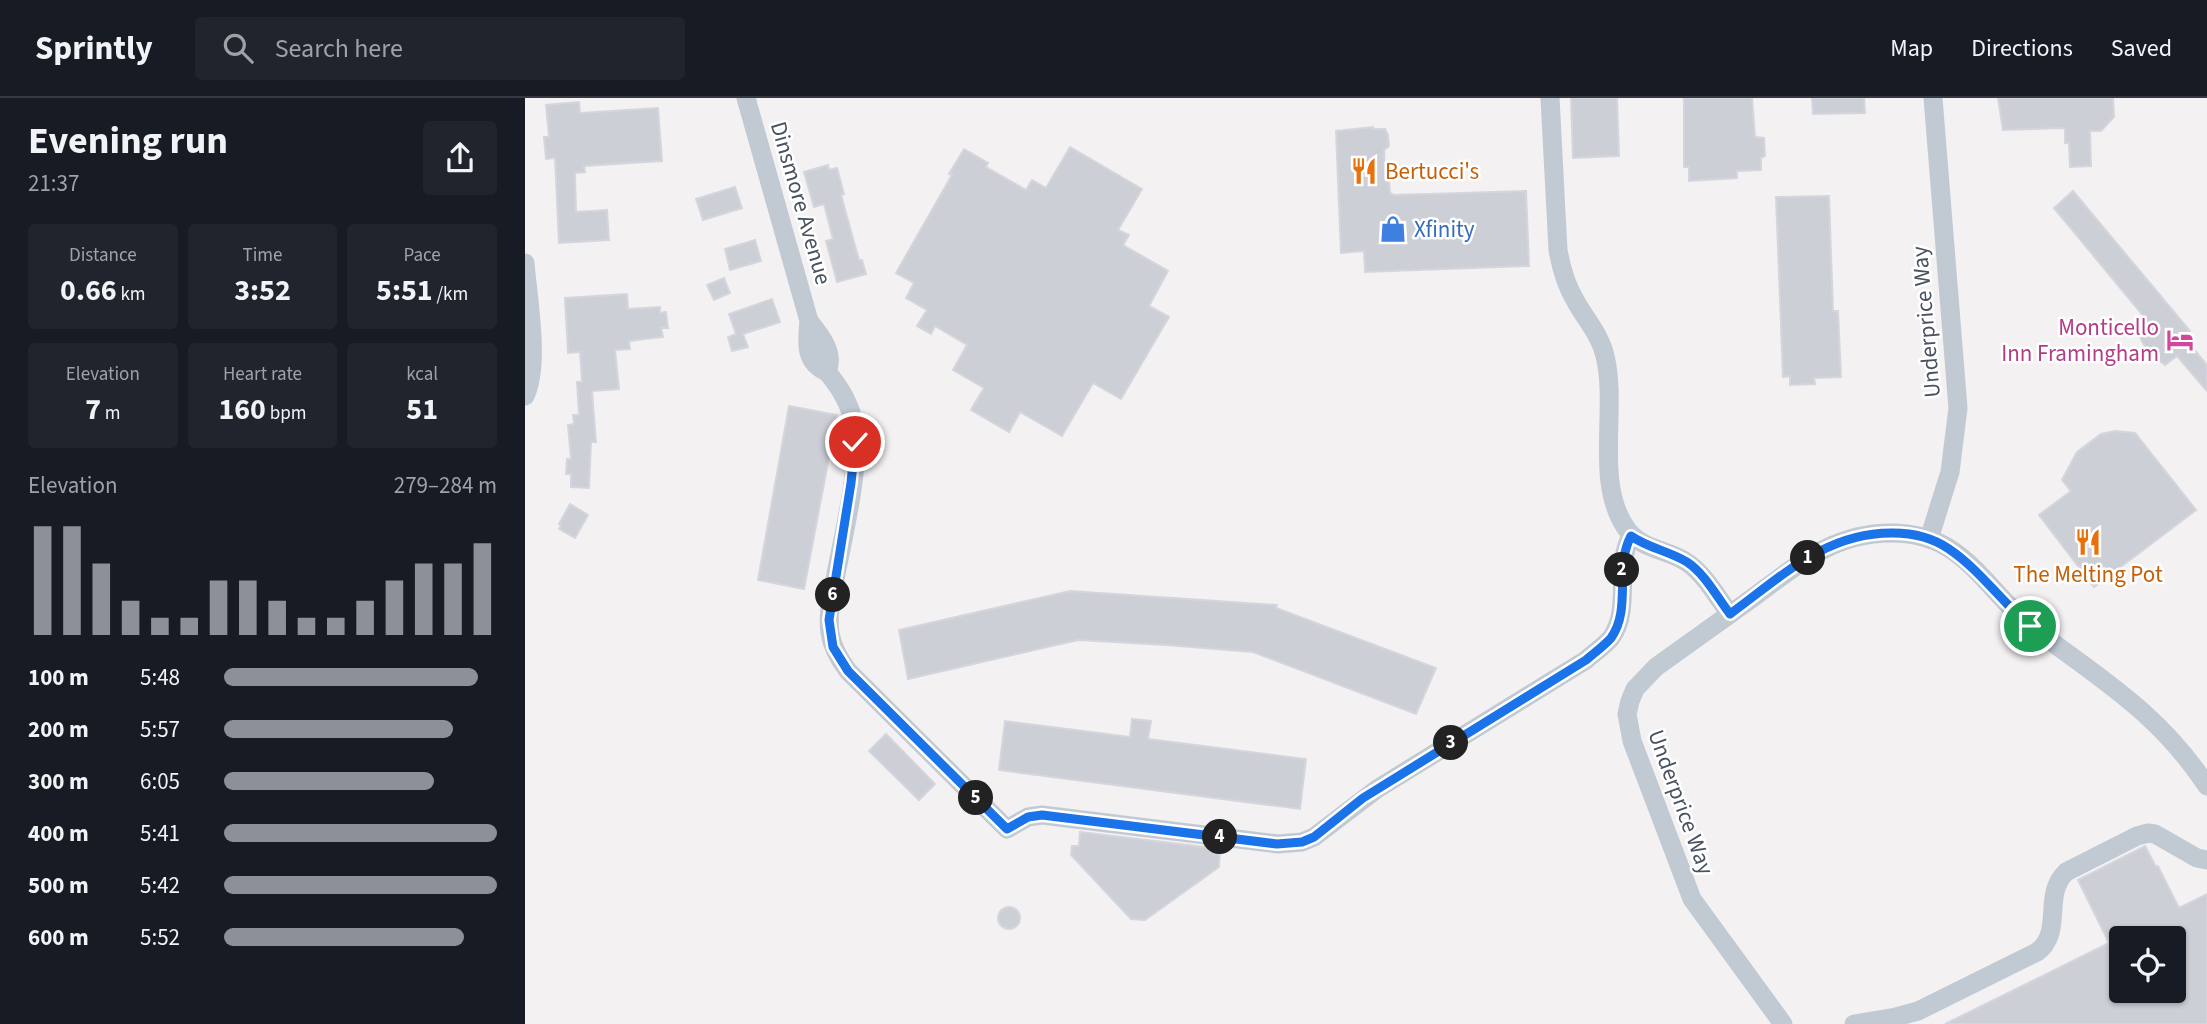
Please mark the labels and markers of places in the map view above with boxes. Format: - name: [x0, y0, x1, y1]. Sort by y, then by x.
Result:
- place label: Bertucci's: [1385, 155, 1479, 188]
- restaurant icon: Bertucci's: [1349, 156, 1379, 186]
- place label: Xfinity: [1414, 213, 1475, 246]
- shop icon: Xfinity: [1378, 214, 1408, 244]
- place label: Monticello Inn Framingham: [2001, 311, 2159, 370]
- hotel icon: Monticello Inn Framingham: [2165, 325, 2195, 355]
- pin: [825, 412, 885, 472]
- restaurant icon: The Melting Pot: [2073, 527, 2103, 557]
- pin: 1: [1791, 540, 1825, 575]
- pin: 2: [1605, 552, 1639, 588]
- place label: The Melting Pot: [2013, 558, 2163, 591]
- pin: 6: [815, 578, 851, 612]
- pin: [2000, 596, 2060, 656]
- pin: 3: [1433, 726, 1469, 760]
- pin: 5: [959, 780, 993, 816]
- pin: 4: [1203, 820, 1237, 854]

